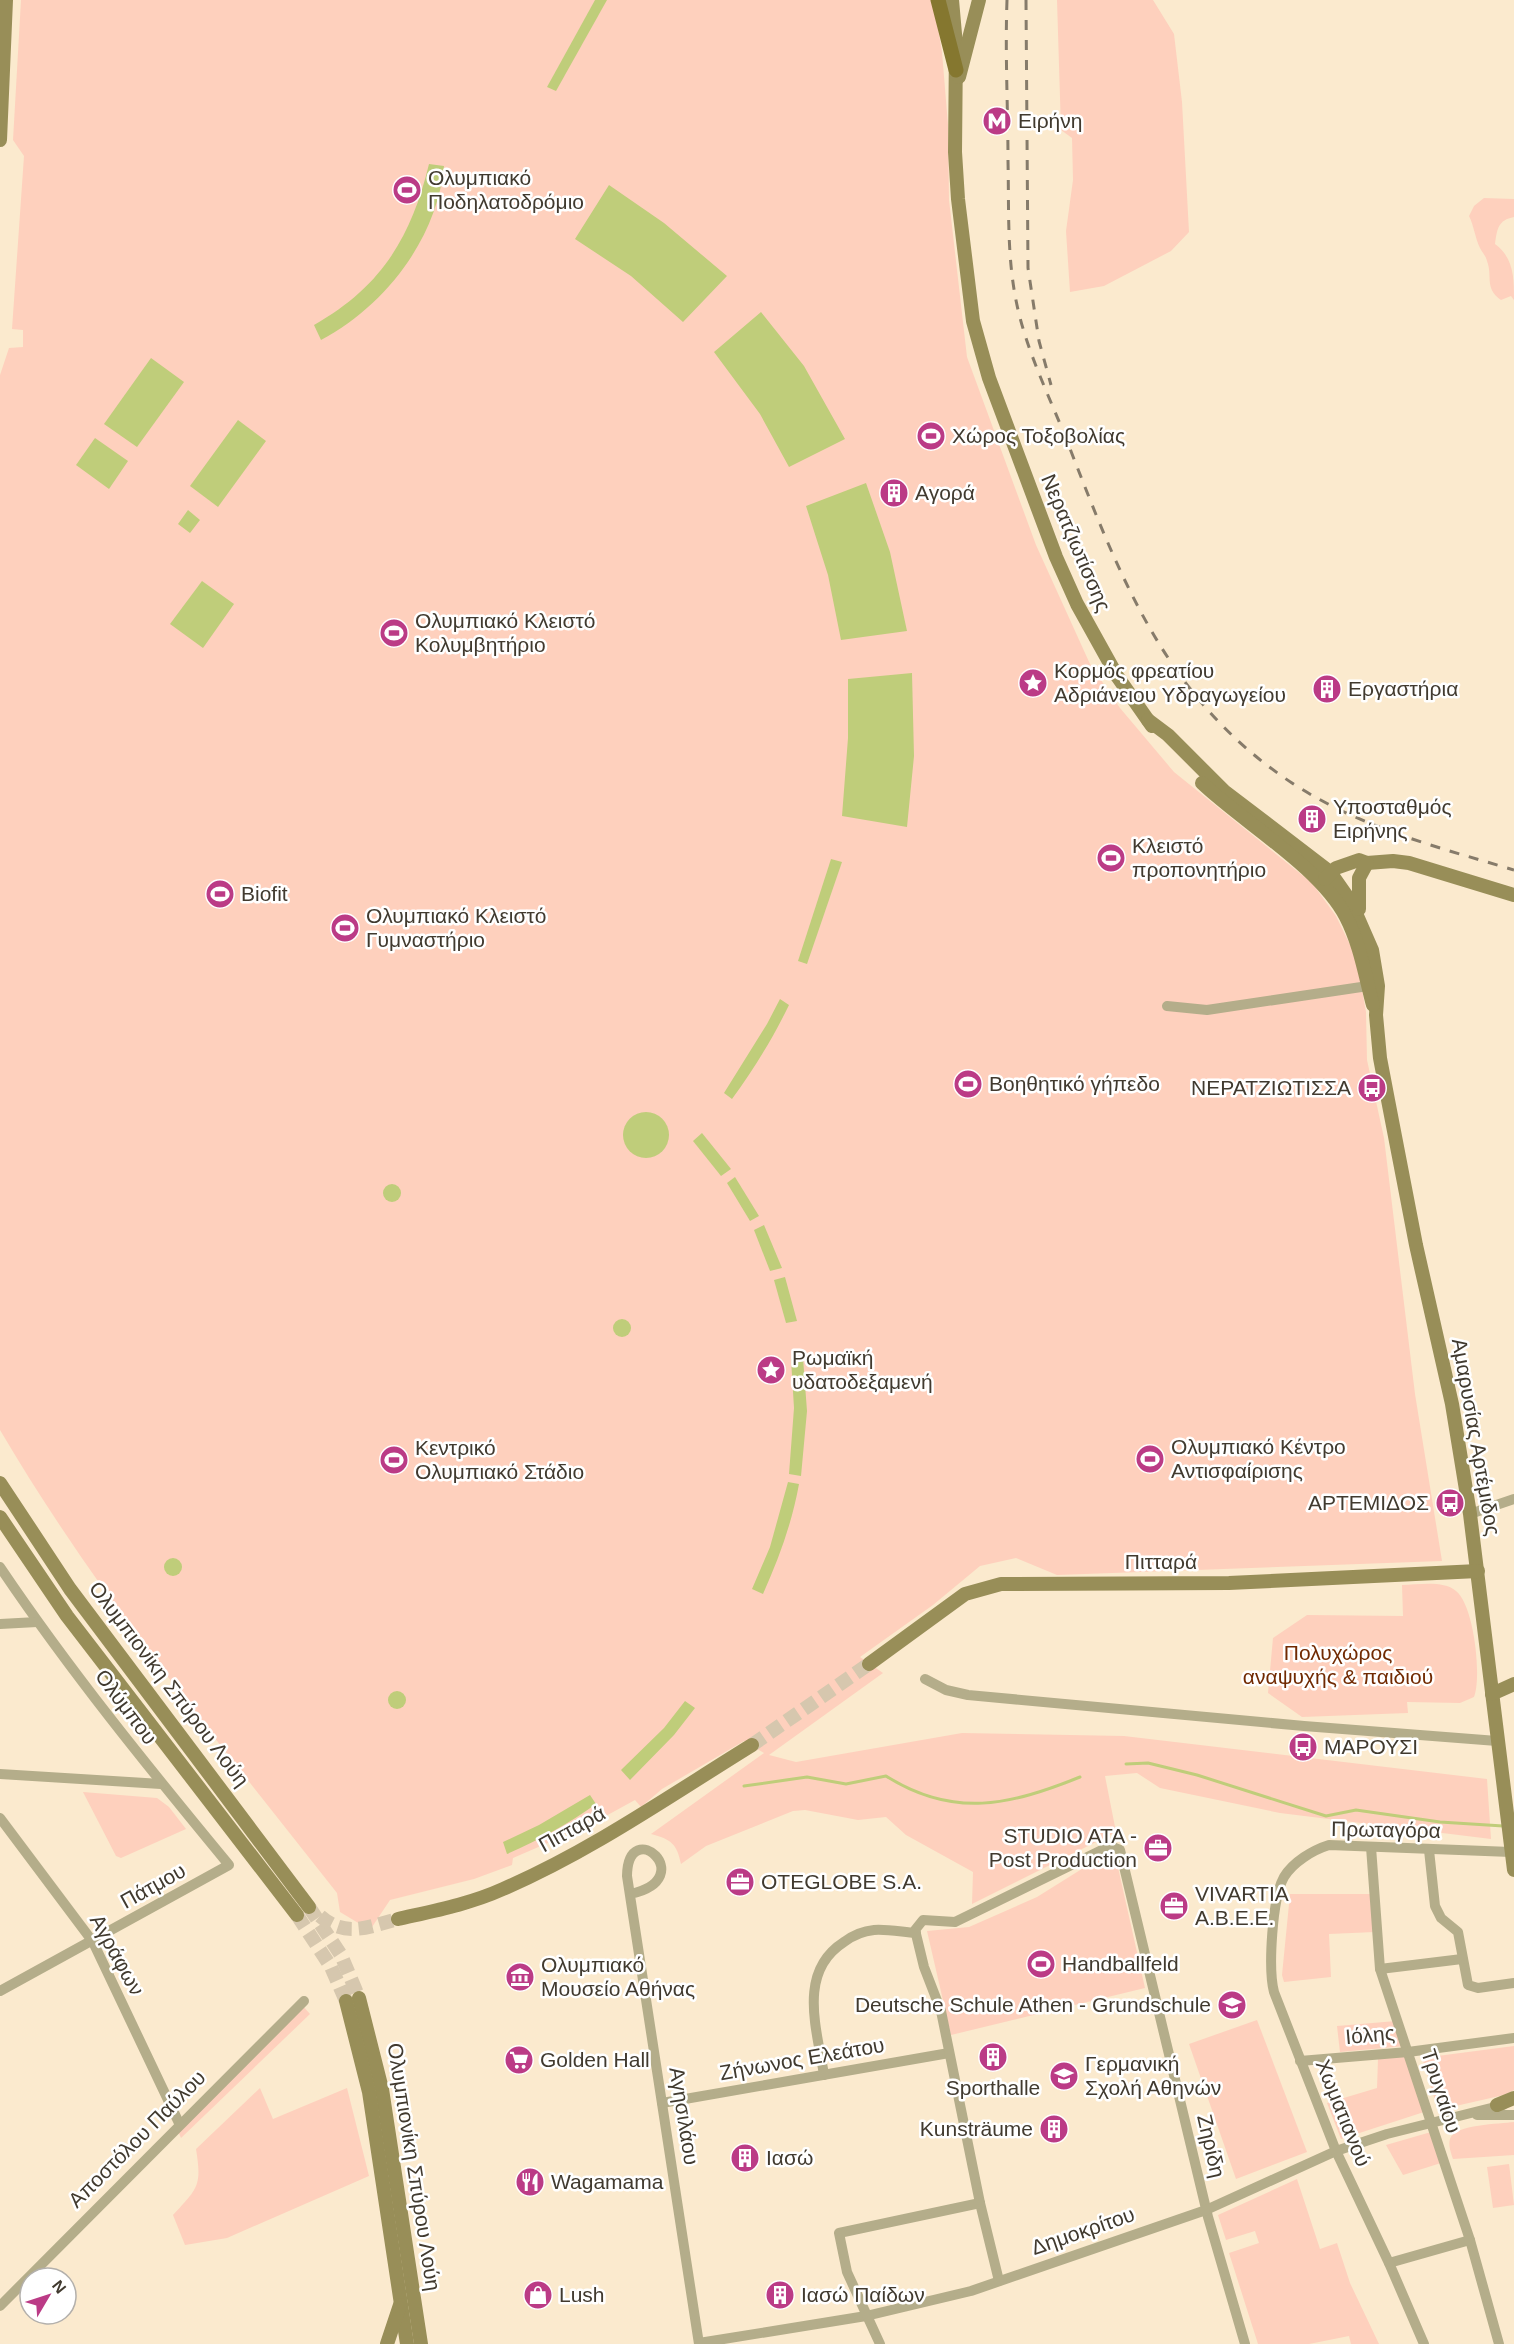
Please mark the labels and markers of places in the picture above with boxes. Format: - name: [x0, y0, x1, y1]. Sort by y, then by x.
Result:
- metro station icon: Ειρήνη: [981, 105, 1013, 137]
- place label: Ειρήνη: [1018, 109, 1082, 132]
- place label: Ολυμπιακό Ποδηλατοδρόμιο: [428, 166, 584, 213]
- sports icon: Ολυμπιακό Ποδηλατοδρόμιο: [391, 174, 423, 206]
- sports icon: Χώρος Τοξοβολίας: [915, 420, 947, 452]
- place label: Χώρος Τοξοβολίας: [952, 424, 1125, 447]
- building icon: Αγορά: [878, 477, 910, 509]
- place label: Αγορά: [915, 481, 975, 504]
- place label: Ολυμπιακό Κλειστό Κολυμβητήριο: [415, 609, 595, 656]
- sports icon: Ολυμπιακό Κλειστό Κολυμβητήριο: [378, 617, 410, 649]
- place label: Κορμός φρεατίου Αδριάνειου Υδραγωγείου: [1054, 659, 1286, 706]
- place icon: Κορμός φρεατίου Αδριάνειου Υδραγωγείου: [1017, 667, 1049, 699]
- building icon: Εργαστήρια: [1311, 673, 1343, 705]
- place label: Εργαστήρια: [1348, 677, 1458, 700]
- place label: Υποσταθμός Ειρήνης: [1333, 795, 1452, 842]
- building icon: Υποσταθμός Ειρήνης: [1296, 803, 1328, 835]
- place label: Κλειστό προπονητήριο: [1132, 834, 1266, 881]
- sports icon: Κλειστό προπονητήριο: [1095, 842, 1127, 874]
- sports icon: Biofit: [204, 878, 236, 910]
- place label: Biofit: [241, 882, 288, 905]
- place label: Ολυμπιακό Κλειστό Γυμναστήριο: [366, 904, 546, 951]
- sports icon: Ολυμπιακό Κλειστό Γυμναστήριο: [329, 912, 361, 944]
- sports icon: Βοηθητικό γήπεδο: [952, 1068, 984, 1100]
- place label: Βοηθητικό γήπεδο: [989, 1072, 1160, 1095]
- bus stop icon: ΝΕΡΑΤΖΙΩΤΙΣΣΑ: [1356, 1072, 1388, 1104]
- place label: ΝΕΡΑΤΖΙΩΤΙΣΣΑ: [1191, 1076, 1351, 1099]
- place label: Ρωμαϊκή υδατοδεξαμενή: [792, 1346, 933, 1393]
- place icon: Ρωμαϊκή υδατοδεξαμενή: [755, 1354, 787, 1386]
- place label: Ολυμπιακό Κέντρο Αντισφαίρισης: [1171, 1435, 1346, 1482]
- place label: Κεντρικό Ολυμπιακό Στάδιο: [415, 1436, 584, 1483]
- sports icon: Ολυμπιακό Κέντρο Αντισφαίρισης: [1134, 1443, 1166, 1475]
- sports icon: Κεντρικό Ολυμπιακό Στάδιο: [378, 1444, 410, 1476]
- bus stop icon: ΑΡΤΕΜΙΔΟΣ: [1434, 1487, 1466, 1519]
- place label: ΑΡΤΕΜΙΔΟΣ: [1308, 1491, 1429, 1514]
- bus stop icon: ΜΑΡΟΥΣΙ: [1287, 1731, 1319, 1763]
- place label: ΜΑΡΟΥΣΙ: [1324, 1735, 1418, 1758]
- place label: STUDIO ATA - Post Production: [989, 1824, 1137, 1871]
- office icon: STUDIO ATA - Post Production: [1142, 1832, 1174, 1864]
- office icon: OTEGLOBE S.A.: [724, 1866, 756, 1898]
- place label: OTEGLOBE S.A.: [761, 1870, 922, 1893]
- place label: VIVARTIA A.B.E.E.: [1195, 1882, 1289, 1929]
- office icon: VIVARTIA A.B.E.E.: [1158, 1890, 1190, 1922]
- sports icon: Handballfeld: [1025, 1948, 1057, 1980]
- place label: Handballfeld: [1062, 1952, 1179, 1975]
- place label: Ολυμπιακό Μουσείο Αθήνας: [541, 1953, 695, 2000]
- museum icon: Ολυμπιακό Μουσείο Αθήνας: [504, 1961, 536, 1993]
- school or university icon: Deutsche Schule Athen - Grundschule: [1216, 1989, 1248, 2021]
- place label: Deutsche Schule Athen - Grundschule: [855, 1993, 1211, 2016]
- building icon: Sporthalle: [977, 2041, 1009, 2073]
- supermarket icon: Golden Hall: [503, 2044, 535, 2076]
- place label: Golden Hall: [540, 2048, 650, 2071]
- place label: Γερμανική Σχολή Αθηνών: [1085, 2052, 1221, 2099]
- school or university icon: Γερμανική Σχολή Αθηνών: [1048, 2060, 1080, 2092]
- place label: Sporthalle: [946, 2076, 1040, 2099]
- building icon: Kunsträume: [1038, 2113, 1070, 2145]
- place label: Kunsträume: [920, 2117, 1033, 2140]
- building icon: Ιασώ: [729, 2142, 761, 2174]
- place label: Ιασώ: [766, 2146, 813, 2169]
- restaurant icon: Wagamama: [514, 2166, 546, 2198]
- place label: Wagamama: [551, 2170, 664, 2193]
- shop icon: Lush: [522, 2279, 554, 2311]
- building icon: Ιασώ Παίδων: [764, 2279, 796, 2311]
- place label: Lush: [559, 2283, 605, 2306]
- place label: Ιασώ Παίδων: [801, 2283, 925, 2306]

